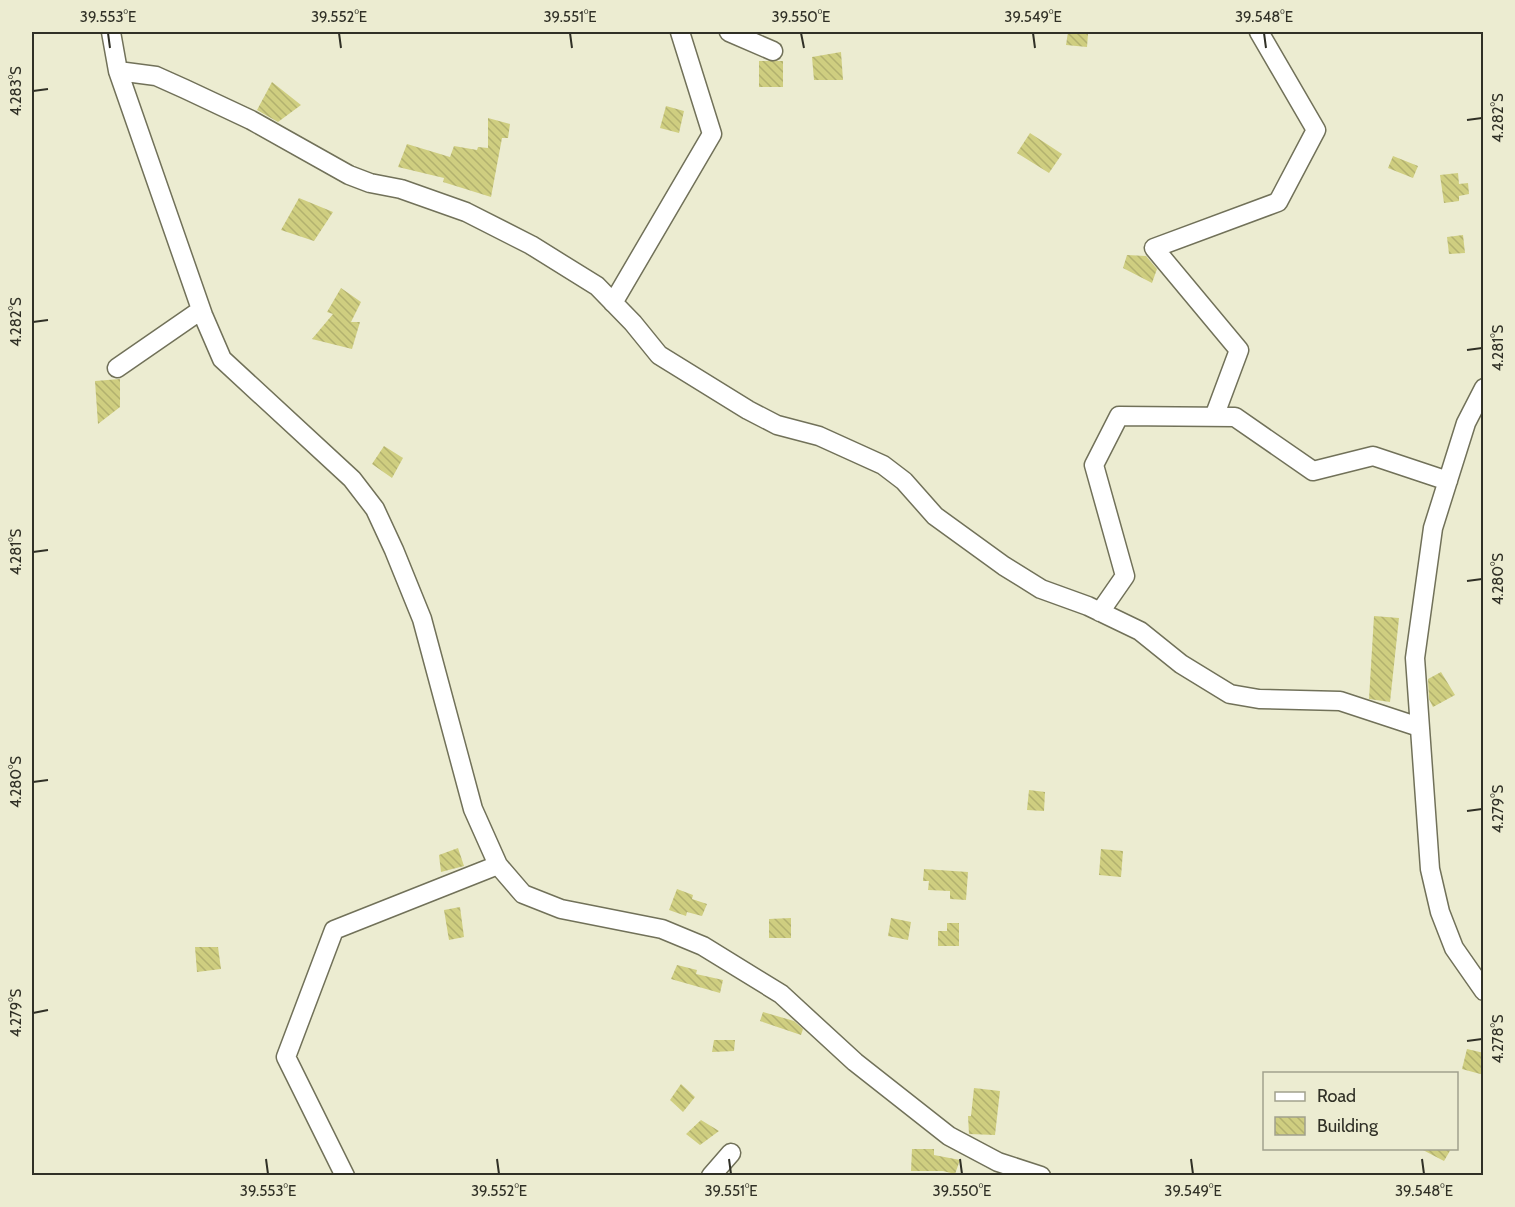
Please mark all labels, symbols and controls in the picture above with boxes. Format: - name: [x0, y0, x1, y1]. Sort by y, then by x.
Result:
- text: 39.553°E: [80, 8, 136, 26]
- text: 39.552°E: [311, 8, 367, 26]
- text: 39.551°E: [543, 8, 597, 26]
- text: 39.550°E: [772, 8, 830, 26]
- text: 39.549°E: [1004, 8, 1062, 26]
- text: 39.548°E: [1235, 8, 1293, 26]
- text: 4.283°S: [7, 66, 25, 116]
- text: 4.282°S: [1489, 93, 1507, 143]
- text: 4.282°S: [7, 297, 25, 347]
- text: 4.281°S: [1489, 324, 1507, 371]
- text: 4.281°S: [7, 528, 25, 575]
- text: 4.280°S: [1489, 553, 1507, 605]
- text: 4.280°S: [7, 756, 25, 808]
- text: 4.279°S: [1489, 784, 1507, 833]
- text: 4.279°S: [7, 988, 25, 1037]
- text: 4.278°S: [1489, 1014, 1507, 1064]
- legend: [1263, 1072, 1458, 1150]
- text: Road: [1317, 1085, 1356, 1107]
- text: Building: [1317, 1115, 1379, 1137]
- text: 39.553°E: [240, 1182, 296, 1200]
- text: 39.552°E: [471, 1182, 527, 1200]
- text: 39.551°E: [704, 1182, 758, 1200]
- text: 39.550°E: [933, 1182, 991, 1200]
- text: 39.549°E: [1164, 1182, 1222, 1200]
- text: 39.548°E: [1395, 1182, 1453, 1200]

